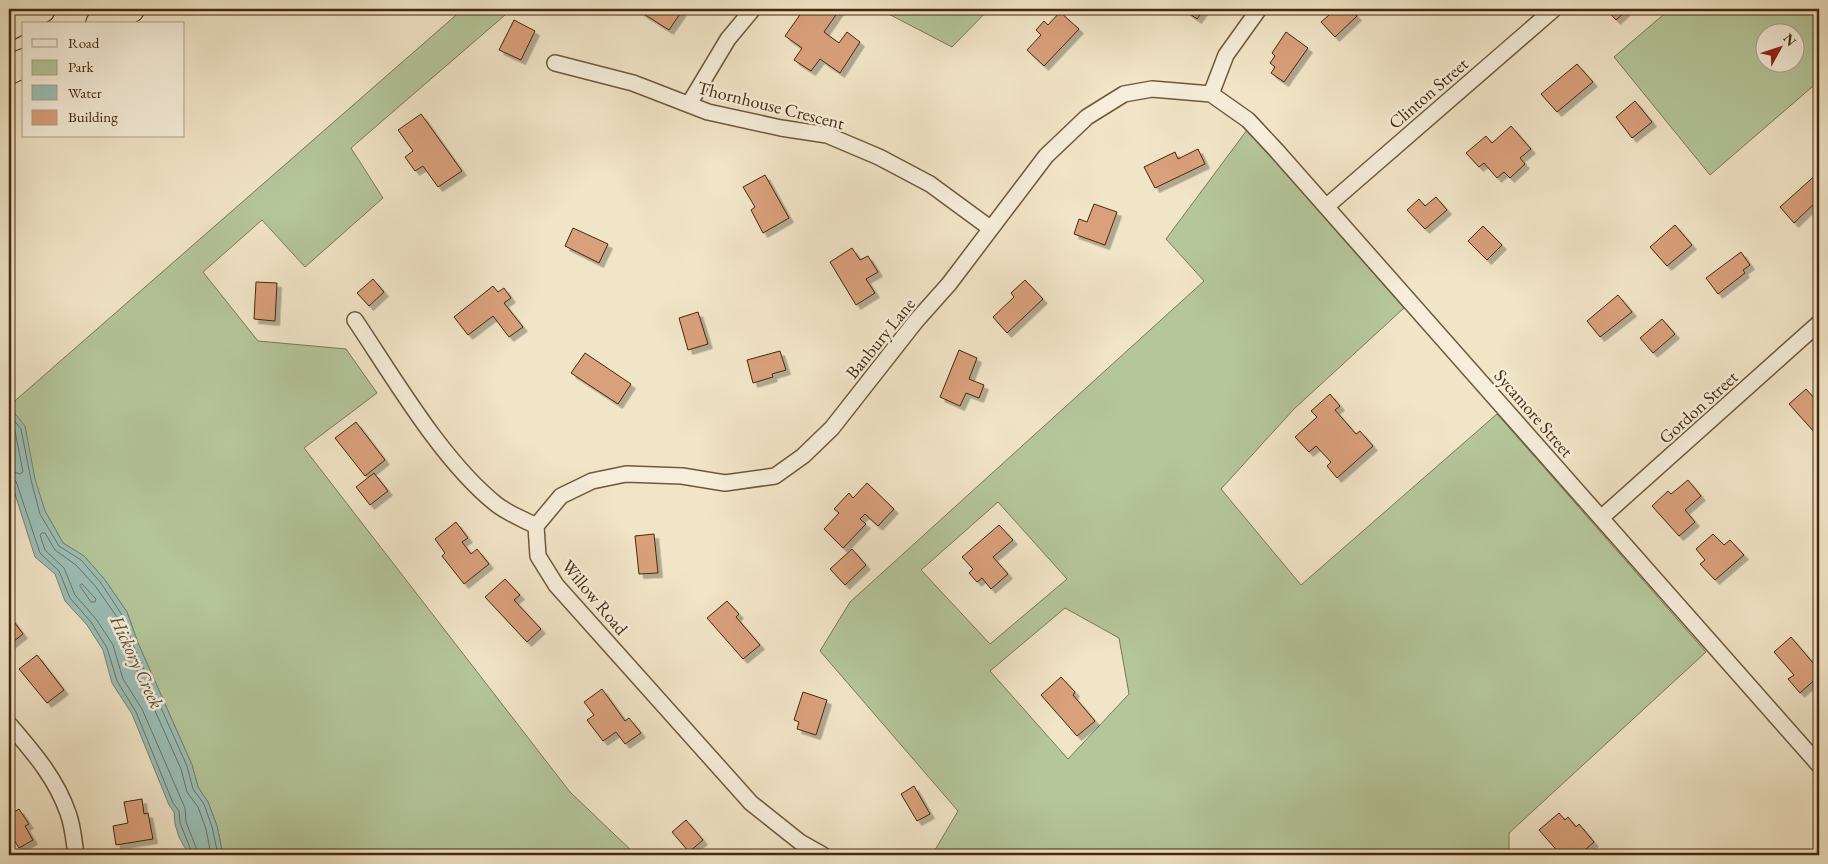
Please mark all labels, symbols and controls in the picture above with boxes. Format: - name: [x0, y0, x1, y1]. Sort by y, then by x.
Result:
- legend: [22, 22, 185, 138]
- north arrow: [1756, 22, 1806, 72]
- text: N: [1779, 30, 1801, 50]
- text: Road: [68, 33, 100, 52]
- street label: Clinton Street: [1383, 52, 1473, 134]
- text: Park: [68, 57, 95, 76]
- street label: Thornhouse Crescent: [695, 76, 847, 134]
- text: Water: [68, 83, 102, 102]
- text: Building: [68, 107, 118, 126]
- street label: Banbury Lane: [840, 293, 920, 383]
- street label: Sycamore Street: [1490, 364, 1579, 462]
- street label: Gordon Street: [1654, 365, 1743, 449]
- street label: Willow Road: [557, 555, 634, 640]
- water label: Hickory Creek: [104, 611, 170, 713]

